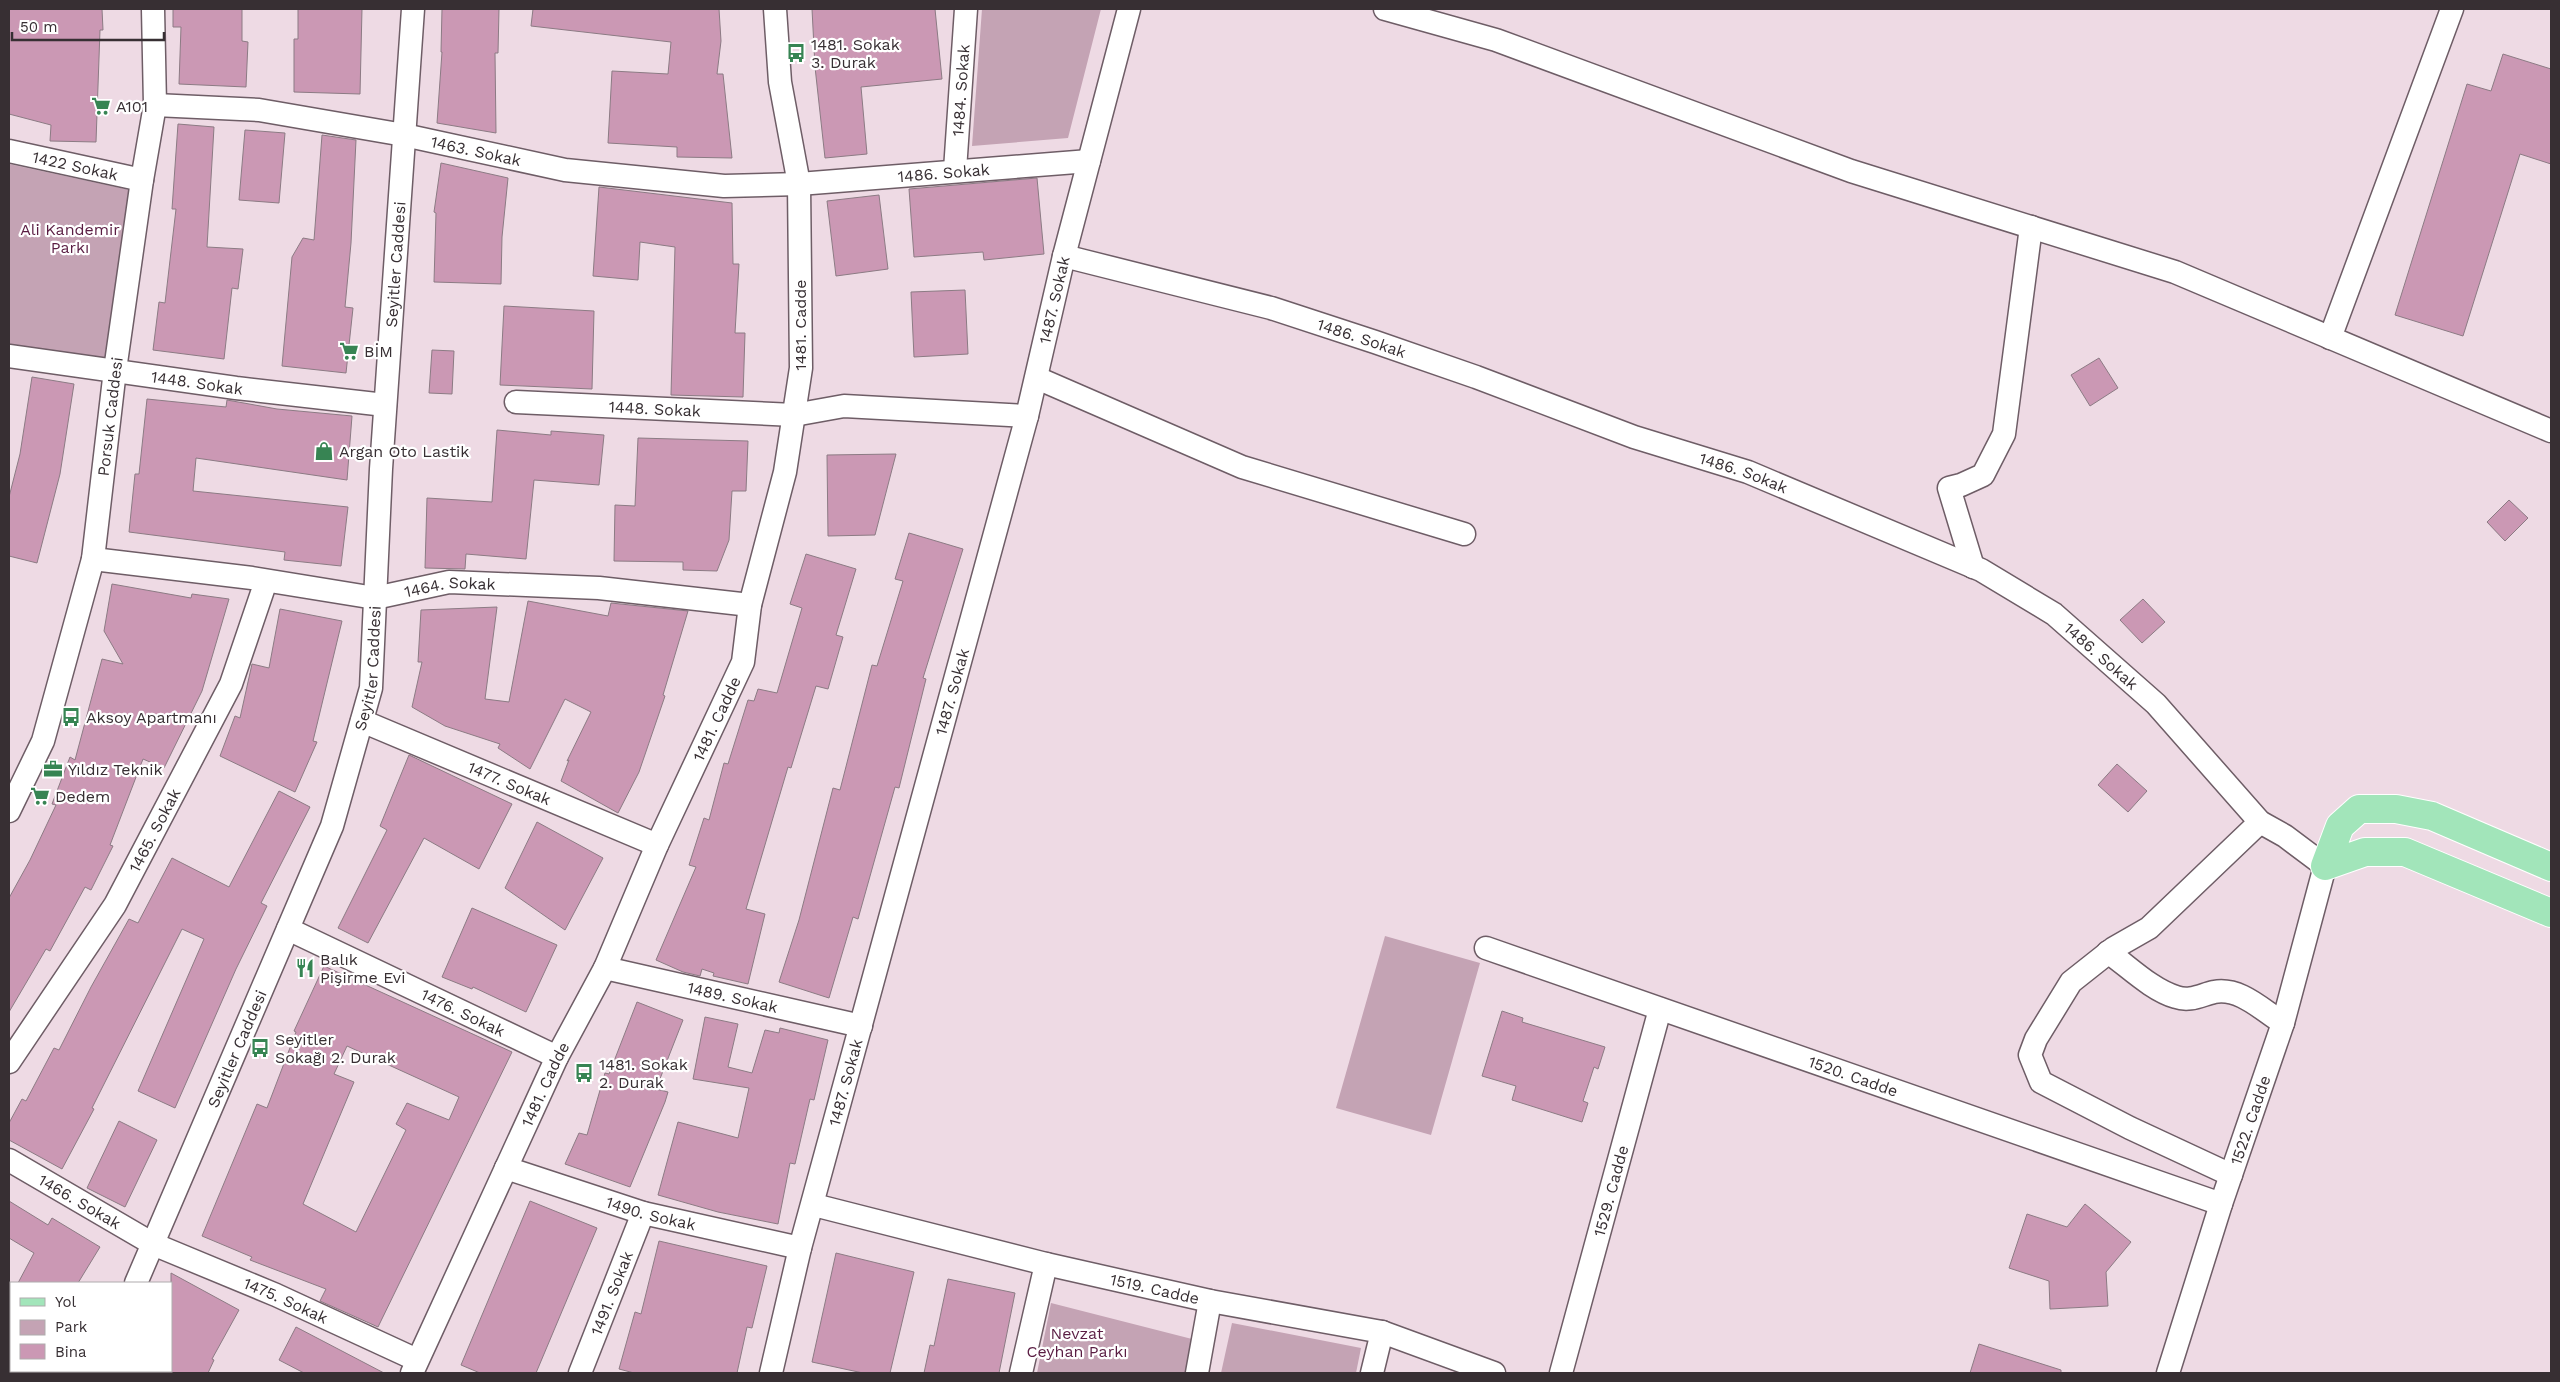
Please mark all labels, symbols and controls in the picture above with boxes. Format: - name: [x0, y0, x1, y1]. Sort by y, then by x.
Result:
- scale bar: [12, 10, 165, 42]
- text: 50 m: [20, 18, 57, 36]
- place label: 1481. Sokak 3. Durak: [811, 35, 900, 72]
- bus stop icon: 1481. Sokak 3. Durak: [785, 42, 807, 64]
- street label: 1484. Sokak: [948, 44, 974, 137]
- supermarket icon: A101: [90, 95, 112, 117]
- place label: A101: [116, 97, 148, 116]
- street label: 1463. Sokak: [429, 132, 523, 170]
- street label: 1422 Sokak: [31, 147, 120, 185]
- street label: 1486. Sokak: [897, 160, 990, 186]
- street label: Seyitler Caddesi: [382, 201, 410, 328]
- park label: Ali Kandemir Parkı: [20, 220, 120, 257]
- street label: 1487. Sokak: [1035, 254, 1074, 346]
- street label: 1481. Cadde: [791, 279, 810, 371]
- street label: 1486. Sokak: [1315, 315, 1408, 362]
- supermarket icon: BİM: [338, 340, 360, 362]
- place label: BİM: [364, 342, 393, 361]
- street label: Porsuk Caddesi: [94, 356, 127, 477]
- street label: 1448. Sokak: [150, 367, 244, 399]
- street label: 1448. Sokak: [608, 397, 701, 421]
- shop icon: Argan Oto Lastik: [313, 440, 335, 462]
- place label: Argan Oto Lastik: [339, 442, 469, 461]
- street label: 1486. Sokak: [1697, 449, 1790, 498]
- street label: 1464. Sokak: [403, 573, 496, 601]
- street label: Seyitler Caddesi: [350, 605, 385, 733]
- street label: 1486. Sokak: [2060, 618, 2142, 694]
- street label: 1487. Sokak: [931, 646, 973, 737]
- street label: 1481. Cadde: [689, 673, 745, 764]
- bus stop icon: Aksoy Apartmanı: [60, 706, 82, 728]
- place label: Aksoy Apartmanı: [86, 708, 217, 727]
- office icon: Yıldız Teknik: [42, 758, 64, 780]
- street label: 1477. Sokak: [465, 758, 554, 809]
- place label: Yıldız Teknik: [68, 760, 163, 779]
- supermarket icon: Dedem: [29, 785, 51, 807]
- street label: 1465. Sokak: [125, 785, 184, 875]
- place label: Dedem: [55, 787, 110, 806]
- place label: Balık Pişirme Evi: [320, 950, 405, 987]
- restaurant icon: Balık Pişirme Evi: [294, 957, 316, 979]
- street label: 1489. Sokak: [686, 978, 780, 1017]
- street label: 1476. Sokak: [418, 985, 508, 1041]
- street label: Seyitler Caddesi: [203, 987, 271, 1111]
- place label: Seyitler Sokağı 2. Durak: [275, 1030, 396, 1067]
- bus stop icon: Seyitler Sokağı 2. Durak: [249, 1037, 271, 1059]
- street label: 1487. Sokak: [825, 1037, 867, 1128]
- street label: 1481. Cadde: [517, 1039, 573, 1130]
- street label: 1520. Cadde: [1806, 1052, 1901, 1101]
- place label: 1481. Sokak 2. Durak: [599, 1055, 688, 1092]
- bus stop icon: 1481. Sokak 2. Durak: [573, 1062, 595, 1084]
- street label: 1522. Cadde: [2226, 1073, 2275, 1167]
- street label: 1529. Cadde: [1590, 1143, 1633, 1238]
- street label: 1466. Sokak: [35, 1170, 124, 1233]
- street label: 1490. Sokak: [604, 1193, 698, 1234]
- street label: 1491. Sokak: [587, 1248, 637, 1338]
- street label: 1519. Cadde: [1108, 1270, 1201, 1308]
- street label: 1475. Sokak: [241, 1274, 331, 1328]
- legend: [10, 1282, 172, 1372]
- text: Yol: [55, 1293, 77, 1311]
- text: Park: [55, 1318, 88, 1336]
- park label: Nevzat Ceyhan Parkı: [1026, 1324, 1128, 1361]
- text: Bina: [55, 1343, 87, 1361]

